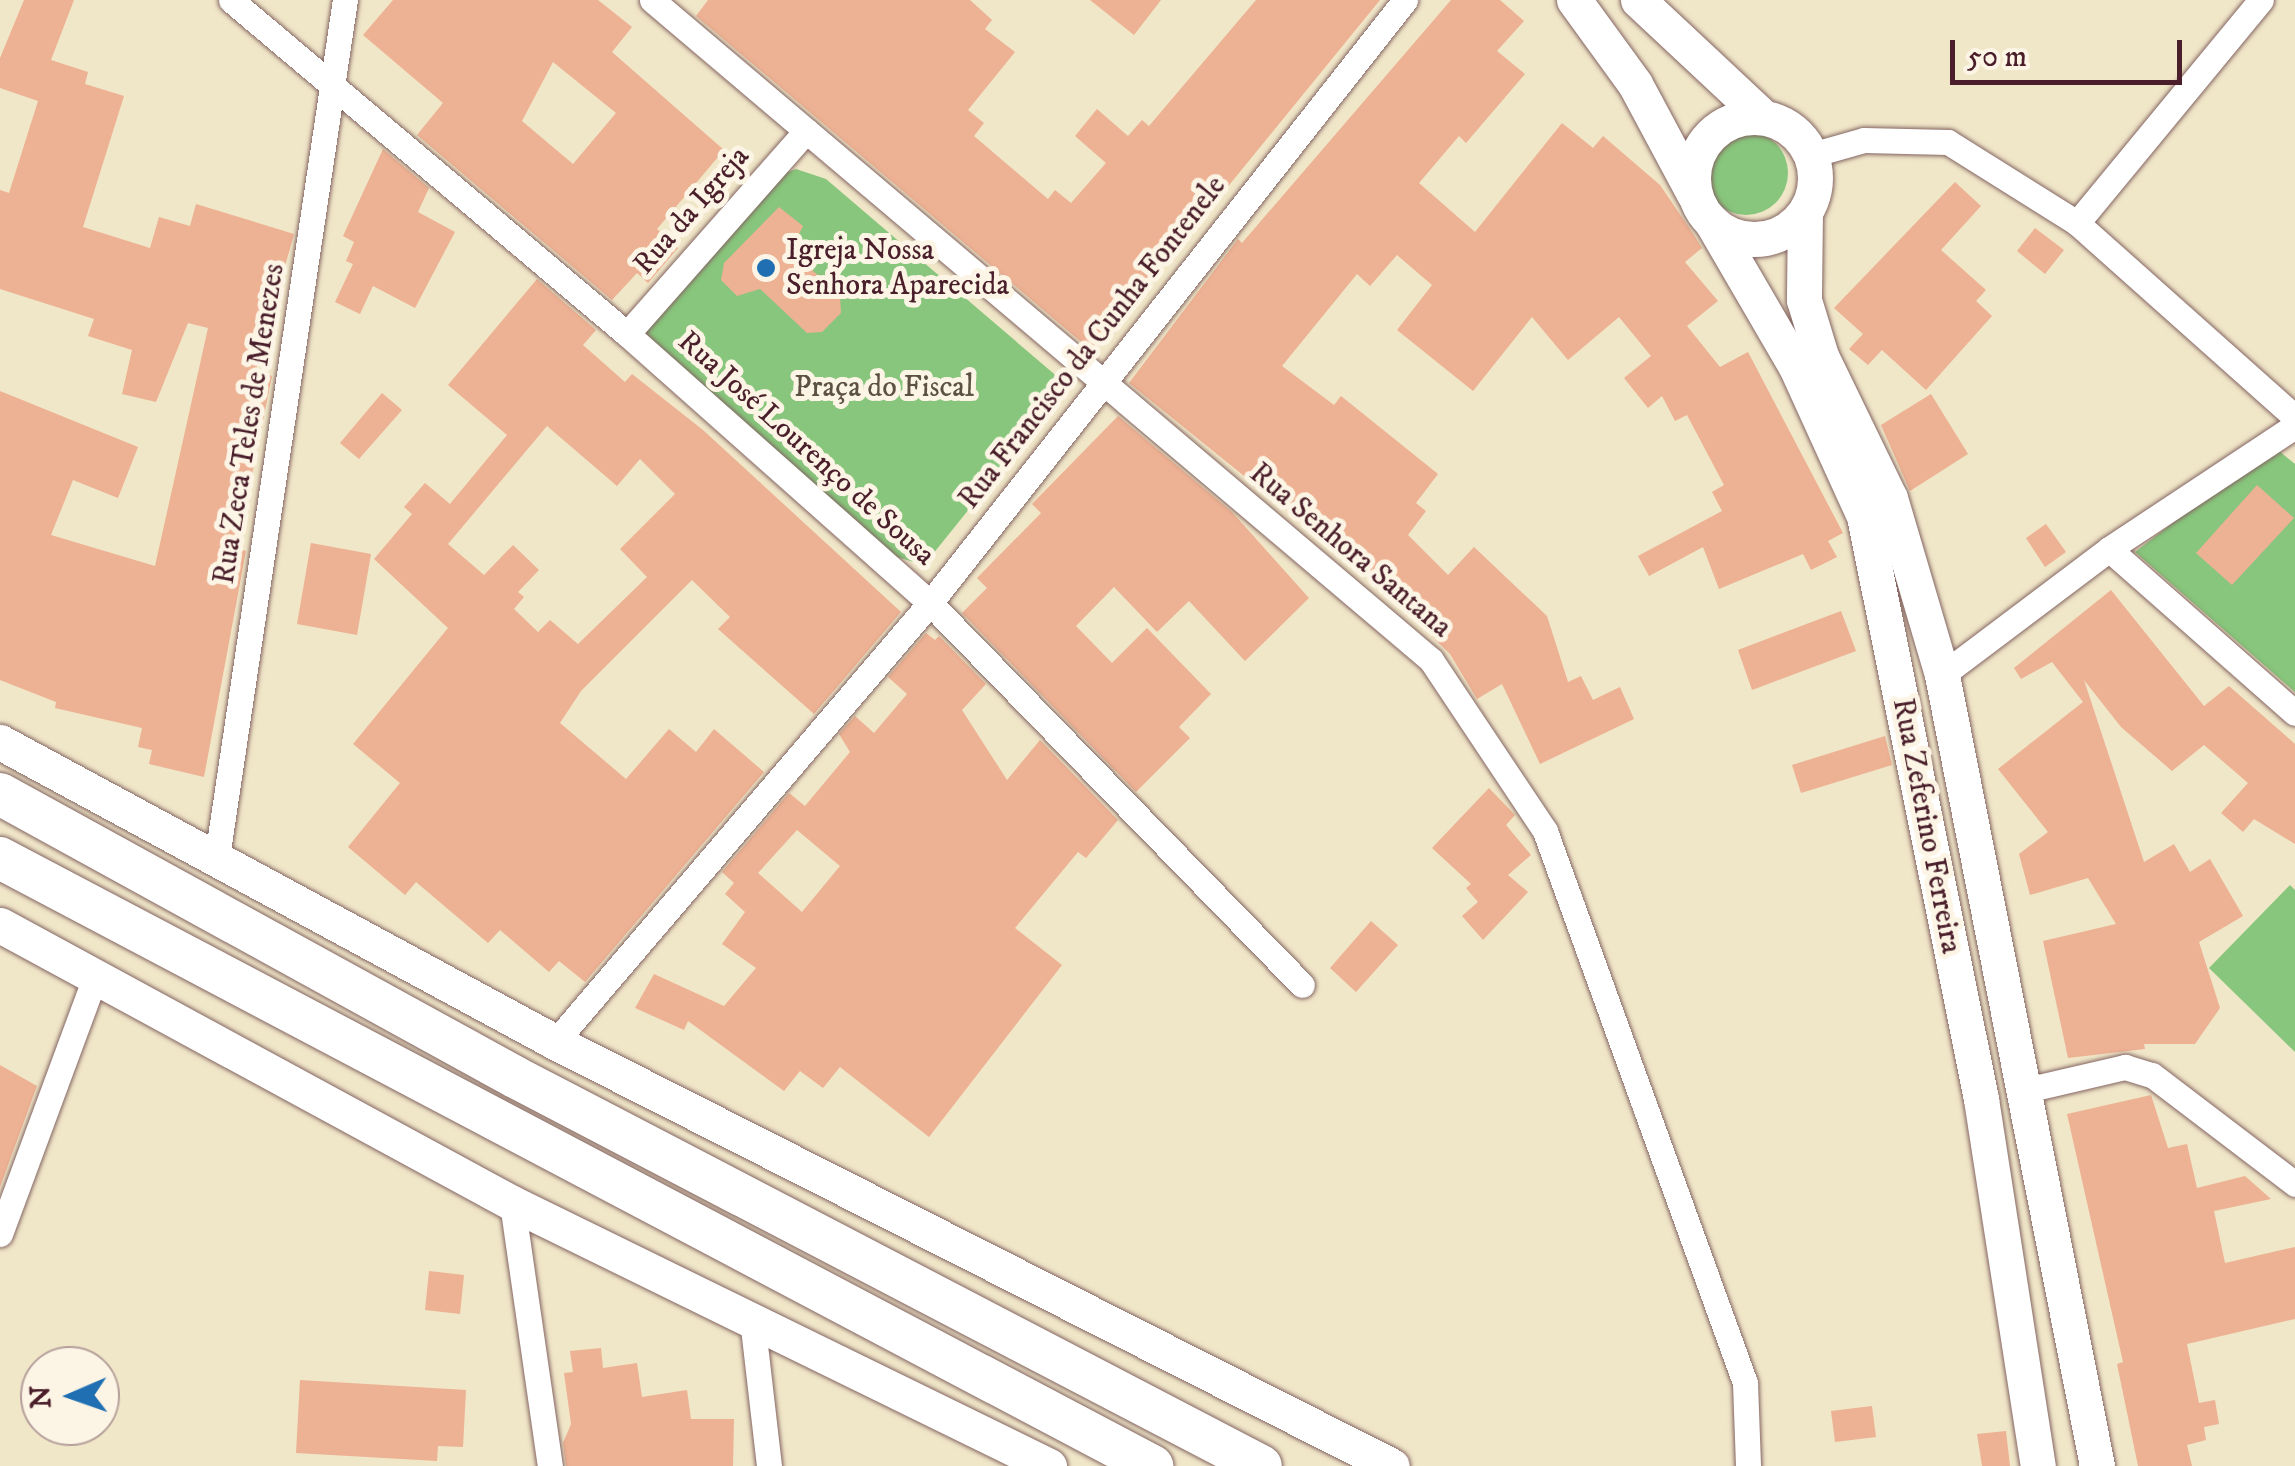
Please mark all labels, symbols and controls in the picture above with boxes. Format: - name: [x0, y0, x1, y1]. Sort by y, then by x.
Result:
- scale bar: [1955, 20, 2188, 82]
- text: 50 m: [1967, 39, 2027, 76]
- street label: Rua da Igreja: [626, 139, 758, 283]
- street label: Rua Francisco da Cunha Fontenele: [952, 169, 1234, 517]
- place label: Igreja Nossa Senhora Aparecida: [786, 233, 1009, 304]
- marker: Igreja Nossa Senhora Aparecida: [755, 257, 777, 279]
- street label: Rua Zeca Teles de Menezes: [207, 261, 293, 587]
- street label: Rua José Lourenço de Sousa: [670, 324, 942, 574]
- park label: Praça do Fiscal: [794, 370, 974, 406]
- street label: Rua Senhora Santana: [1242, 456, 1458, 646]
- street label: Rua Zeferino Ferreira: [1884, 695, 1968, 957]
- north arrow: [20, 1346, 120, 1446]
- text: N: [24, 1385, 59, 1409]

